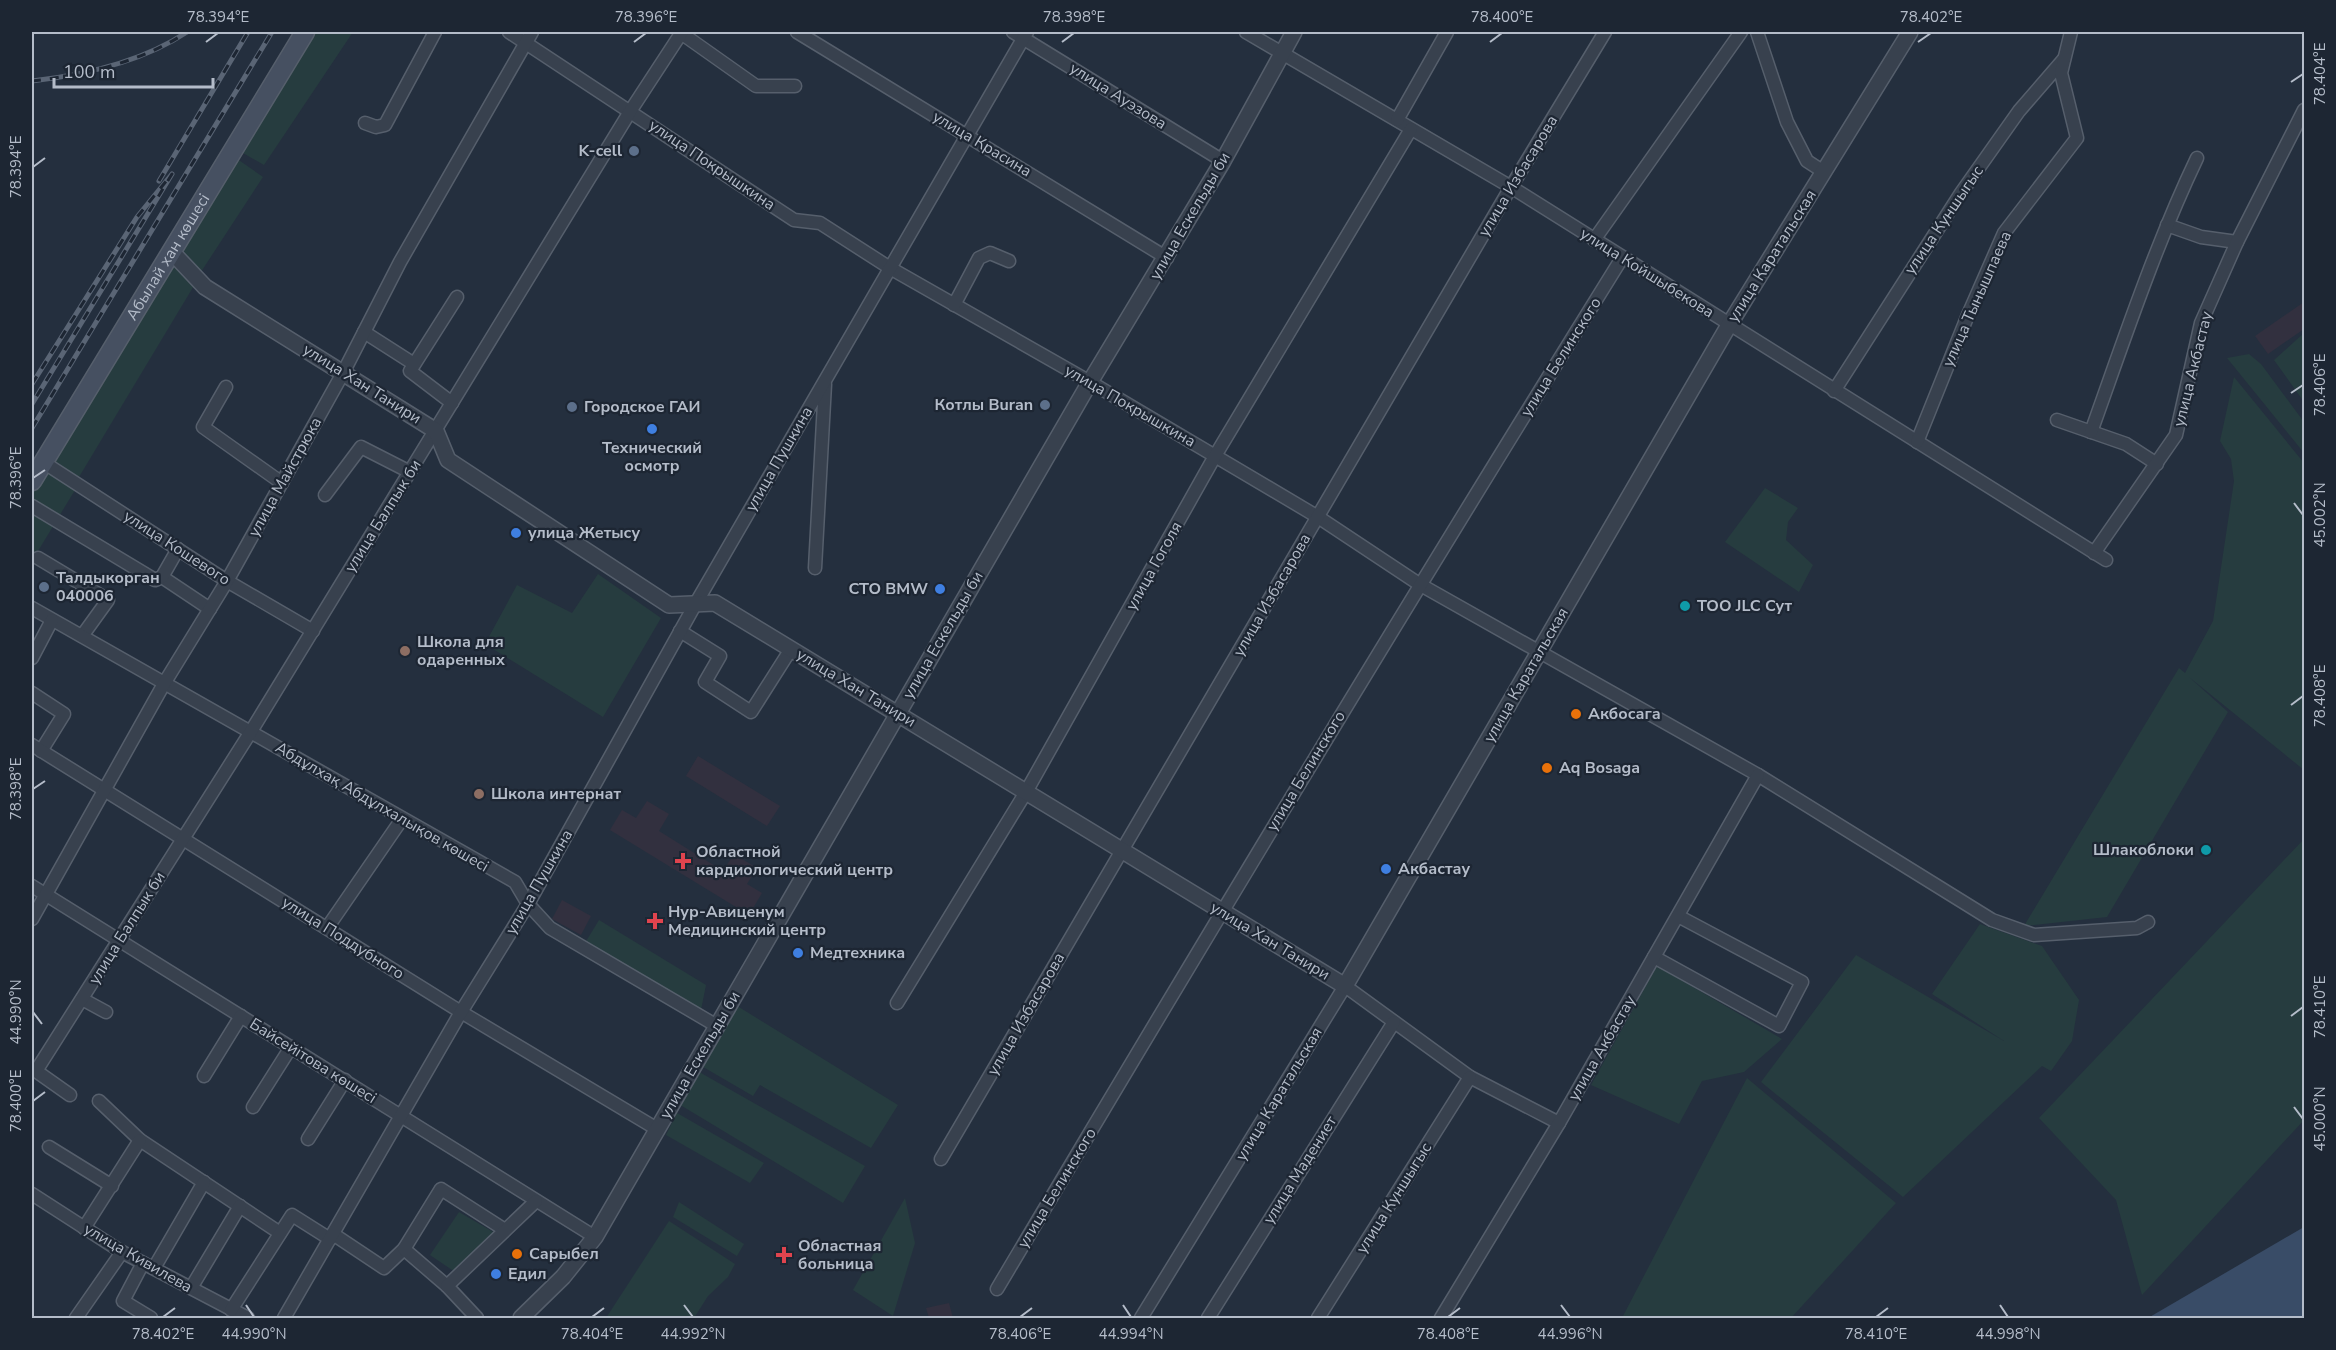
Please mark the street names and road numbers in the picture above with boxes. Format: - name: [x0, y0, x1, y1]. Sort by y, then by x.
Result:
- street label: улица Ауэзова: [1065, 57, 1171, 135]
- street label: улица Красина: [928, 106, 1036, 182]
- street label: улица Избасарова: [1473, 111, 1563, 241]
- street label: улица Покрышкина: [644, 114, 780, 216]
- street label: улица Ескельды би: [1144, 148, 1236, 284]
- street label: улица Куншыгыс: [1899, 161, 1989, 279]
- street label: улица Каратальская: [1722, 186, 1822, 326]
- street label: Абылай хан көшесі: [121, 190, 215, 325]
- street label: улица Койшыбекова: [1576, 223, 1718, 323]
- street label: улица Тынышпаева: [1937, 228, 2017, 370]
- street label: улица Белинского: [1515, 293, 1607, 421]
- street label: улица Акбастау: [2168, 308, 2218, 429]
- street label: улица Хан Танири: [299, 339, 425, 429]
- street label: улица Покрышкина: [1060, 359, 1200, 453]
- street label: улица Пушкина: [740, 402, 818, 516]
- street label: улица Майстрюка: [243, 413, 327, 541]
- street label: улица Балпык би: [339, 455, 427, 577]
- street label: улица Кошевого: [119, 505, 235, 591]
- street label: улица Гоголя: [1121, 518, 1187, 614]
- street label: улица Избасарова: [1228, 530, 1316, 660]
- street label: улица Ескельды би: [897, 567, 989, 703]
- street label: улица Каратальская: [1478, 603, 1574, 747]
- street label: улица Хан Танири: [792, 644, 920, 732]
- street label: улица Белинского: [1261, 707, 1351, 835]
- street label: Абдұлхақ Абдұлхалықов көшесі: [271, 737, 493, 877]
- street label: улица Пушкина: [500, 825, 578, 939]
- street label: улица Балпык би: [83, 867, 171, 989]
- street label: улица Поддубного: [277, 891, 409, 985]
- street label: улица Хан Танири: [1206, 897, 1334, 985]
- street label: улица Избасарова: [982, 949, 1070, 1079]
- street label: улица Ескельды би: [654, 987, 746, 1123]
- street label: улица Акбастау: [1563, 991, 1641, 1105]
- street label: Байсейітова көшесі: [245, 1013, 381, 1109]
- street label: улица Каратальская: [1230, 1023, 1328, 1165]
- street label: улица Мадениет: [1258, 1111, 1343, 1228]
- street label: улица Белинского: [1012, 1124, 1102, 1252]
- street label: улица Куншыгыс: [1351, 1138, 1437, 1258]
- street label: улица Кивилева: [80, 1218, 196, 1298]

